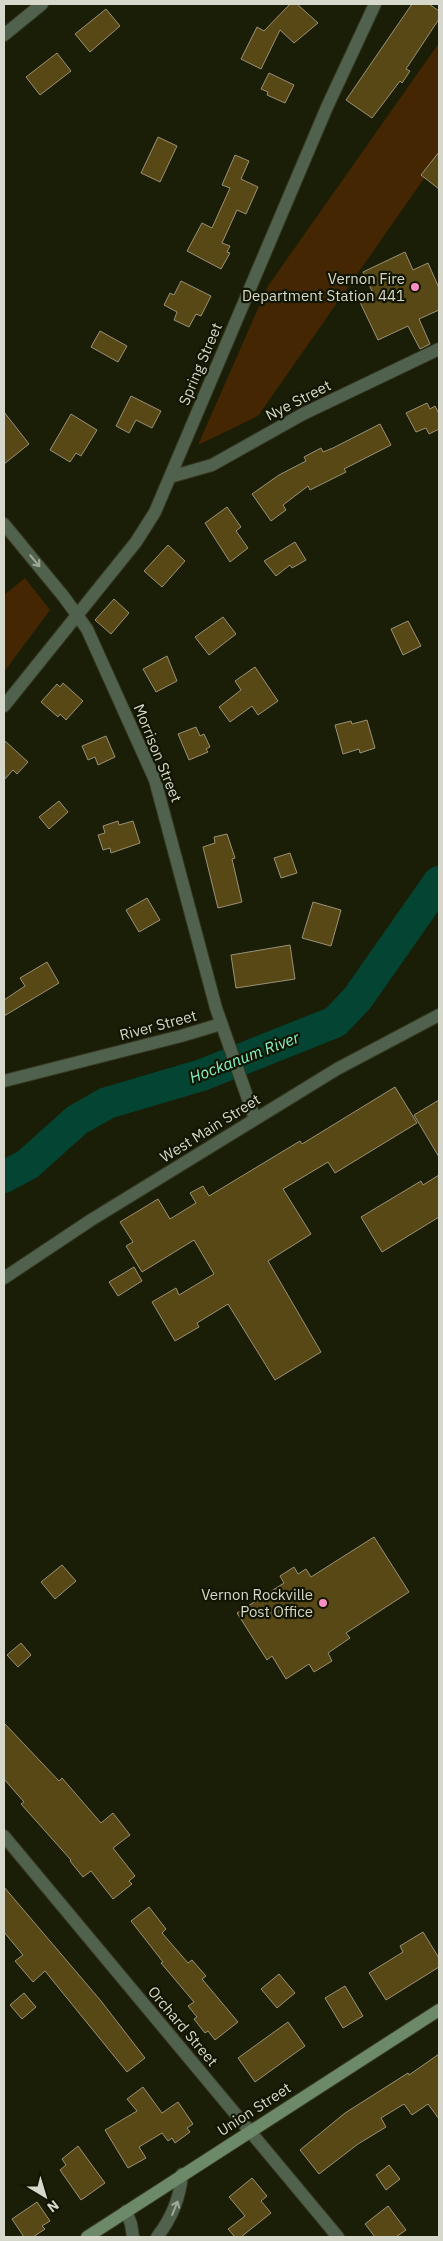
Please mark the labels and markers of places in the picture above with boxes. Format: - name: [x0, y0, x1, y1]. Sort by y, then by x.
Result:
- place label: Vernon Fire Department Station 441: [242, 269, 405, 305]
- marker: Vernon Fire Department Station 441: [409, 281, 421, 293]
- place label: Vernon Rockville Post Office: [201, 1585, 313, 1621]
- marker: Vernon Rockville Post Office: [317, 1597, 329, 1609]

